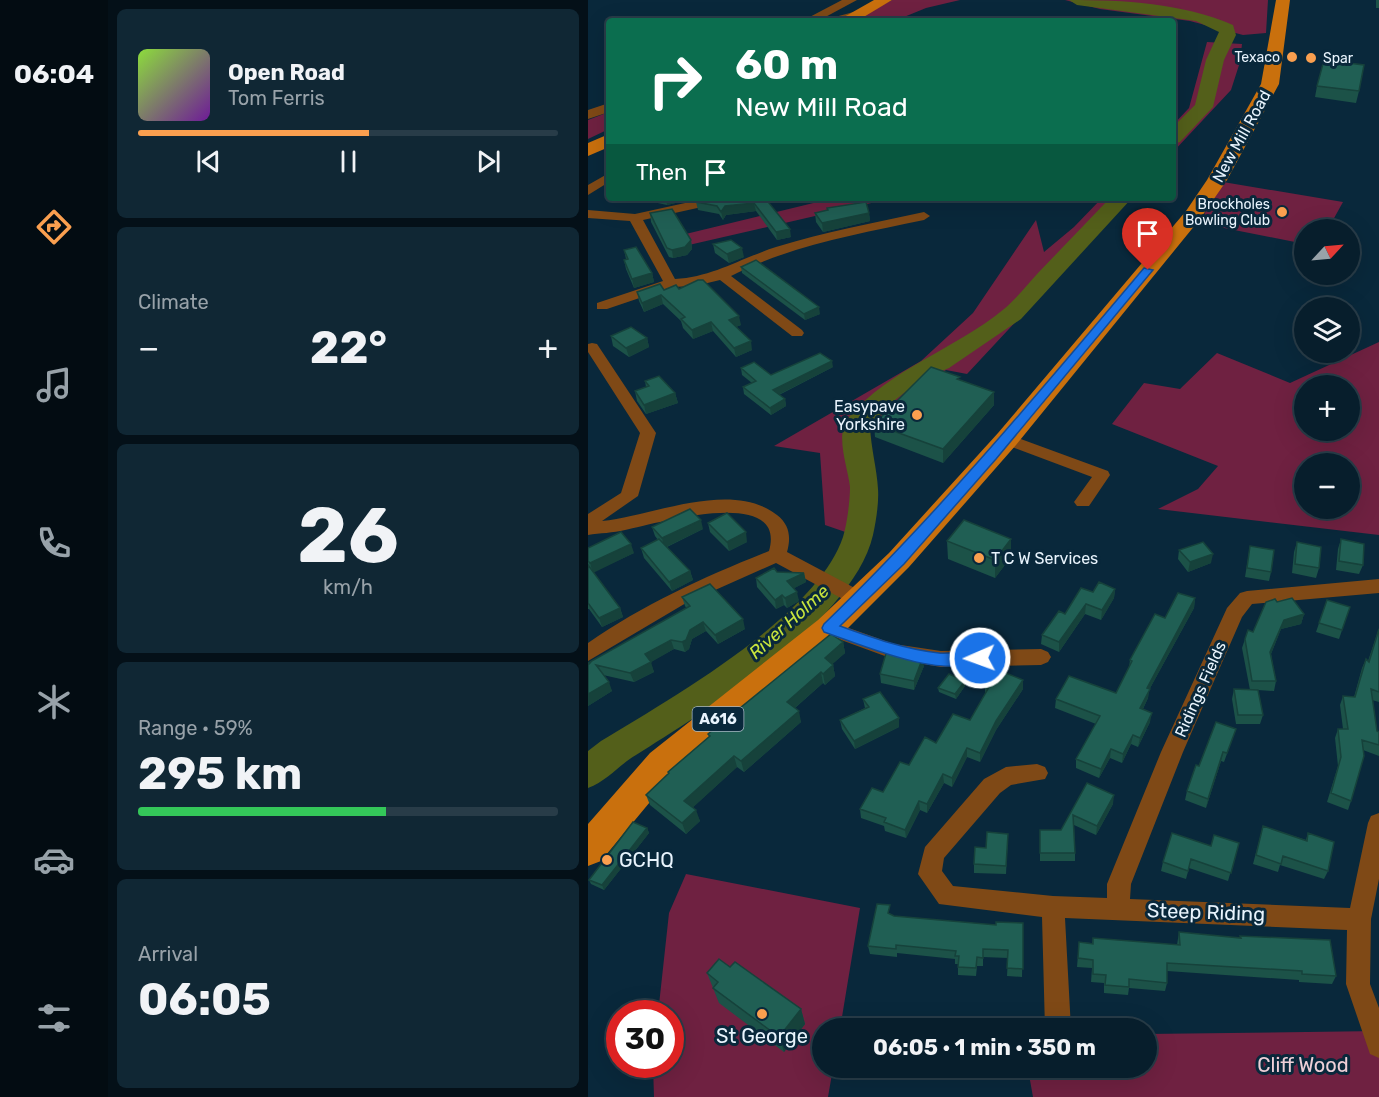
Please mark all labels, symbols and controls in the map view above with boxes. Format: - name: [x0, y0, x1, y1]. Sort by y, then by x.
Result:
- text: 60 m: [735, 40, 838, 90]
- icon: right: [636, 42, 714, 120]
- place label: Texaco: [1235, 49, 1280, 66]
- marker: Texaco: [1285, 50, 1299, 64]
- place label: Spar: [1323, 50, 1354, 67]
- marker: Spar: [1304, 51, 1318, 65]
- text: 06:04: [14, 58, 94, 90]
- text: Open Road: [228, 59, 345, 86]
- text: Tom Ferris: [228, 86, 325, 110]
- street label: New Mill Road: [1208, 87, 1275, 186]
- text: New Mill Road: [735, 91, 908, 123]
- icon: previous: [192, 145, 225, 178]
- icon: pause: [332, 145, 365, 178]
- icon: next: [472, 145, 505, 178]
- icon: arrive: [699, 156, 732, 189]
- text: Then: [636, 159, 687, 186]
- place label: Brockholes Bowling Club: [1185, 196, 1270, 229]
- marker: Brockholes Bowling Club: [1275, 205, 1289, 219]
- icon: directions: [33, 206, 75, 248]
- pin: [1122, 208, 1173, 270]
- icon: arrive: [1131, 217, 1164, 250]
- north arrow: [1294, 219, 1360, 285]
- map controls: [1294, 219, 1360, 519]
- text: Climate: [138, 290, 209, 314]
- button: layers: [1294, 297, 1360, 363]
- text: 22°: [310, 321, 387, 374]
- text: −: [138, 328, 159, 367]
- text: +: [537, 328, 558, 367]
- icon: music: [33, 364, 75, 406]
- button: +: [1294, 375, 1360, 441]
- place label: Easypave Yorkshire: [834, 397, 905, 434]
- marker: Easypave Yorkshire: [910, 408, 924, 422]
- button: −: [1294, 453, 1360, 519]
- text: 26: [297, 489, 399, 582]
- icon: phone: [33, 522, 75, 564]
- place label: T C W Services: [991, 549, 1098, 568]
- marker: T C W Services: [972, 551, 986, 565]
- text: km/h: [323, 575, 373, 599]
- water label: River Holme: [744, 580, 834, 664]
- position arrow: [948, 626, 1012, 690]
- street label: Ridings Fields: [1171, 638, 1230, 740]
- icon: climate: [33, 681, 75, 723]
- road number: A616: [692, 707, 744, 731]
- text: Range · 59%: [138, 716, 253, 740]
- text: 295 km: [138, 747, 302, 800]
- icon: car: [33, 839, 75, 881]
- place label: GCHQ: [619, 848, 674, 872]
- marker: GCHQ: [600, 853, 614, 867]
- street label: Steep Riding: [1147, 898, 1265, 926]
- text: Arrival: [138, 942, 198, 966]
- text: 06:05: [138, 973, 271, 1026]
- icon: filters: [33, 997, 75, 1039]
- speed limit sign: 30: [606, 1000, 684, 1078]
- marker: St George: [755, 1007, 769, 1021]
- place label: St George: [716, 1024, 808, 1048]
- text: 06:05 · 1 min · 350 m: [873, 1034, 1096, 1061]
- park label: Cliff Wood: [1257, 1053, 1349, 1077]

